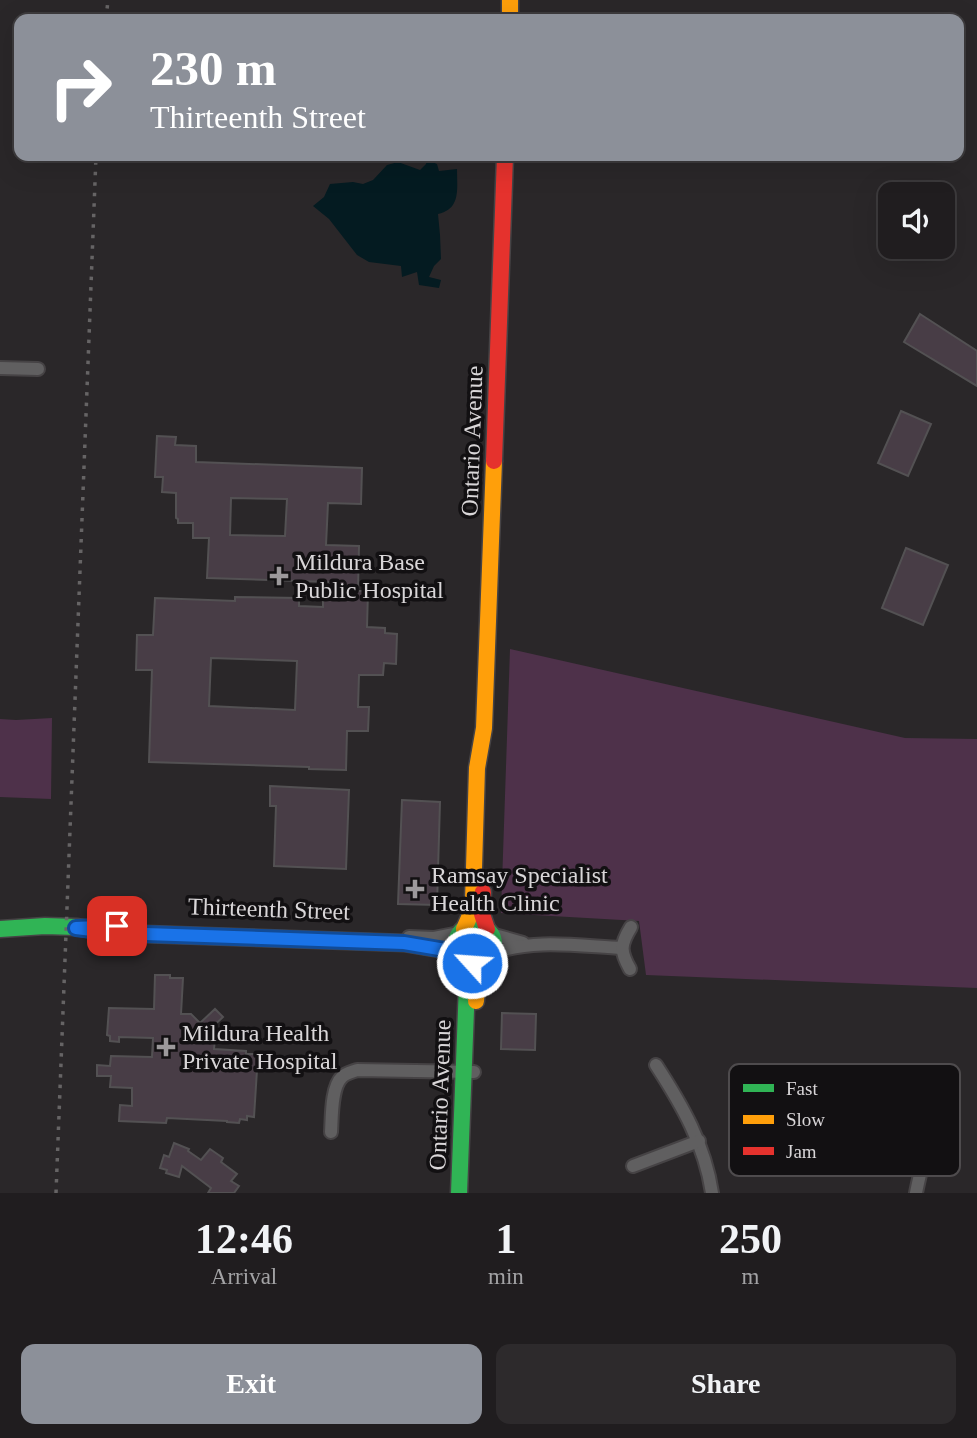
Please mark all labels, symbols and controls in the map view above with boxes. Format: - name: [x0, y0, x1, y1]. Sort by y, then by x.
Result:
- text: 230 m: [150, 41, 277, 96]
- icon: right: [35, 42, 126, 133]
- text: Thirteenth Street: [150, 99, 366, 135]
- map controls: [878, 182, 955, 259]
- button: sound: [878, 182, 955, 259]
- street label: Ontario Avenue: [456, 365, 488, 517]
- place label: Mildura Base Public Hospital: [295, 549, 444, 603]
- marker: Mildura Base Public Hospital: [269, 566, 289, 586]
- place label: Ramsay Specialist Health Clinic: [431, 862, 608, 916]
- marker: Ramsay Specialist Health Clinic: [405, 879, 425, 899]
- street label: Thirteenth Street: [188, 893, 351, 925]
- pin: [87, 896, 147, 956]
- icon: arrive: [98, 907, 136, 945]
- position arrow: [435, 926, 509, 1000]
- street label: Ontario Avenue: [424, 1019, 456, 1171]
- place label: Mildura Health Private Hospital: [182, 1020, 338, 1074]
- marker: Mildura Health Private Hospital: [156, 1037, 176, 1057]
- legend: [729, 1064, 960, 1176]
- text: Fast: [786, 1078, 818, 1099]
- text: Slow: [786, 1109, 825, 1130]
- text: Jam: [786, 1141, 817, 1162]
- text: 12:46: [195, 1216, 293, 1262]
- text: 1: [495, 1216, 516, 1262]
- text: 250: [719, 1216, 782, 1262]
- text: Arrival: [211, 1264, 277, 1289]
- text: min: [488, 1264, 524, 1289]
- text: m: [741, 1264, 759, 1289]
- button: Exit: [21, 1344, 482, 1424]
- button: Share: [496, 1344, 956, 1424]

